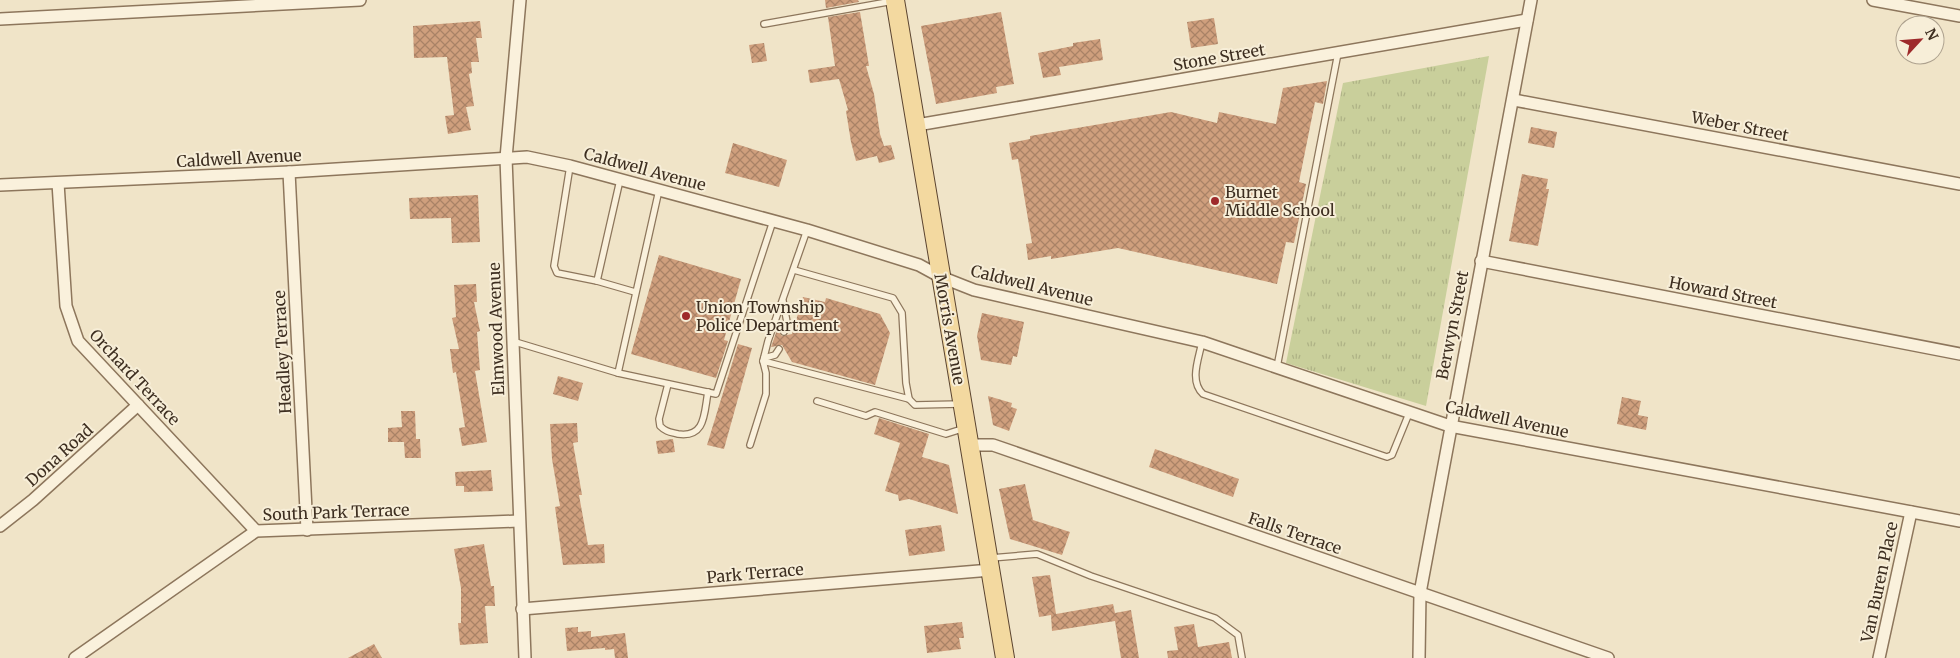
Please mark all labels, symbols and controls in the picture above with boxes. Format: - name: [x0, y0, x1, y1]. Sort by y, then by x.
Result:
- north arrow: [1895, 15, 1945, 65]
- text: N: [1921, 25, 1942, 43]
- street label: Stone Street: [1171, 39, 1267, 75]
- street label: Weber Street: [1689, 107, 1791, 145]
- street label: Caldwell Avenue: [582, 143, 708, 195]
- street label: Caldwell Avenue: [176, 145, 302, 171]
- place label: Burnet Middle School: [1225, 182, 1335, 220]
- marker: Burnet Middle School: [1209, 195, 1221, 207]
- street label: Caldwell Avenue: [969, 260, 1095, 310]
- street label: Elmwood Avenue: [484, 262, 508, 396]
- street label: Berwyn Street: [1432, 268, 1473, 381]
- street label: Morris Avenue: [930, 272, 970, 386]
- street label: Howard Street: [1667, 272, 1780, 312]
- street label: Headley Terrace: [269, 290, 295, 414]
- place label: Union Township Police Department: [696, 297, 840, 335]
- marker: Union Township Police Department: [680, 310, 692, 322]
- street label: Orchard Terrace: [86, 325, 184, 429]
- street label: Caldwell Avenue: [1444, 396, 1570, 442]
- street label: Dona Road: [21, 419, 97, 490]
- street label: South Park Terrace: [262, 499, 410, 525]
- street label: Falls Terrace: [1246, 508, 1344, 558]
- street label: Van Buren Place: [1856, 520, 1902, 645]
- street label: Park Terrace: [706, 559, 804, 587]

